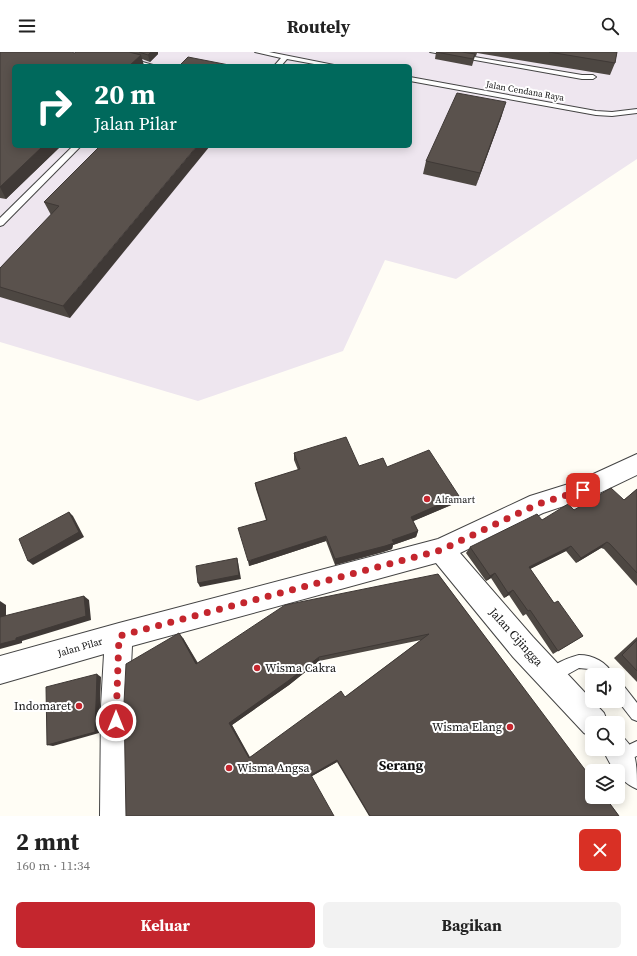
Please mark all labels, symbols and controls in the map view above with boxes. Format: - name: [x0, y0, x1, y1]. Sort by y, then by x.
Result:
- text: Routely: [287, 14, 350, 39]
- icon: menu: [16, 15, 38, 37]
- icon: search: [599, 15, 621, 37]
- text: 20 m: [94, 75, 156, 113]
- street label: Jalan Cendana Raya: [484, 78, 565, 104]
- icon: right: [28, 80, 80, 132]
- text: Jalan Pilar: [94, 111, 177, 136]
- pin: [566, 473, 600, 507]
- icon: arrive: [572, 479, 594, 501]
- place label: Alfamart: [435, 493, 476, 506]
- marker: Alfamart: [422, 494, 432, 504]
- street label: Jalan Cijingga: [485, 604, 547, 670]
- street label: Jalan Pilar: [55, 634, 105, 660]
- place label: Wisma Cakra: [265, 660, 337, 676]
- marker: Wisma Cakra: [252, 663, 262, 673]
- map controls: [585, 668, 625, 804]
- button: sound: [585, 668, 625, 708]
- place label: Indomaret: [14, 698, 71, 714]
- position arrow: [95, 700, 137, 742]
- marker: Indomaret: [74, 701, 84, 711]
- button: search: [585, 716, 625, 756]
- place label: Wisma Elang: [432, 719, 502, 735]
- marker: Wisma Elang: [505, 722, 515, 732]
- district label: Serang: [379, 755, 424, 775]
- place label: Wisma Angsa: [237, 760, 310, 776]
- marker: Wisma Angsa: [224, 763, 234, 773]
- button: layers: [585, 764, 625, 804]
- text: 2 mnt: [16, 825, 79, 858]
- button: close: [579, 829, 621, 871]
- text: 160 m · 11:34: [16, 857, 90, 874]
- button: Keluar: [16, 902, 315, 948]
- button: Bagikan: [323, 902, 621, 948]

